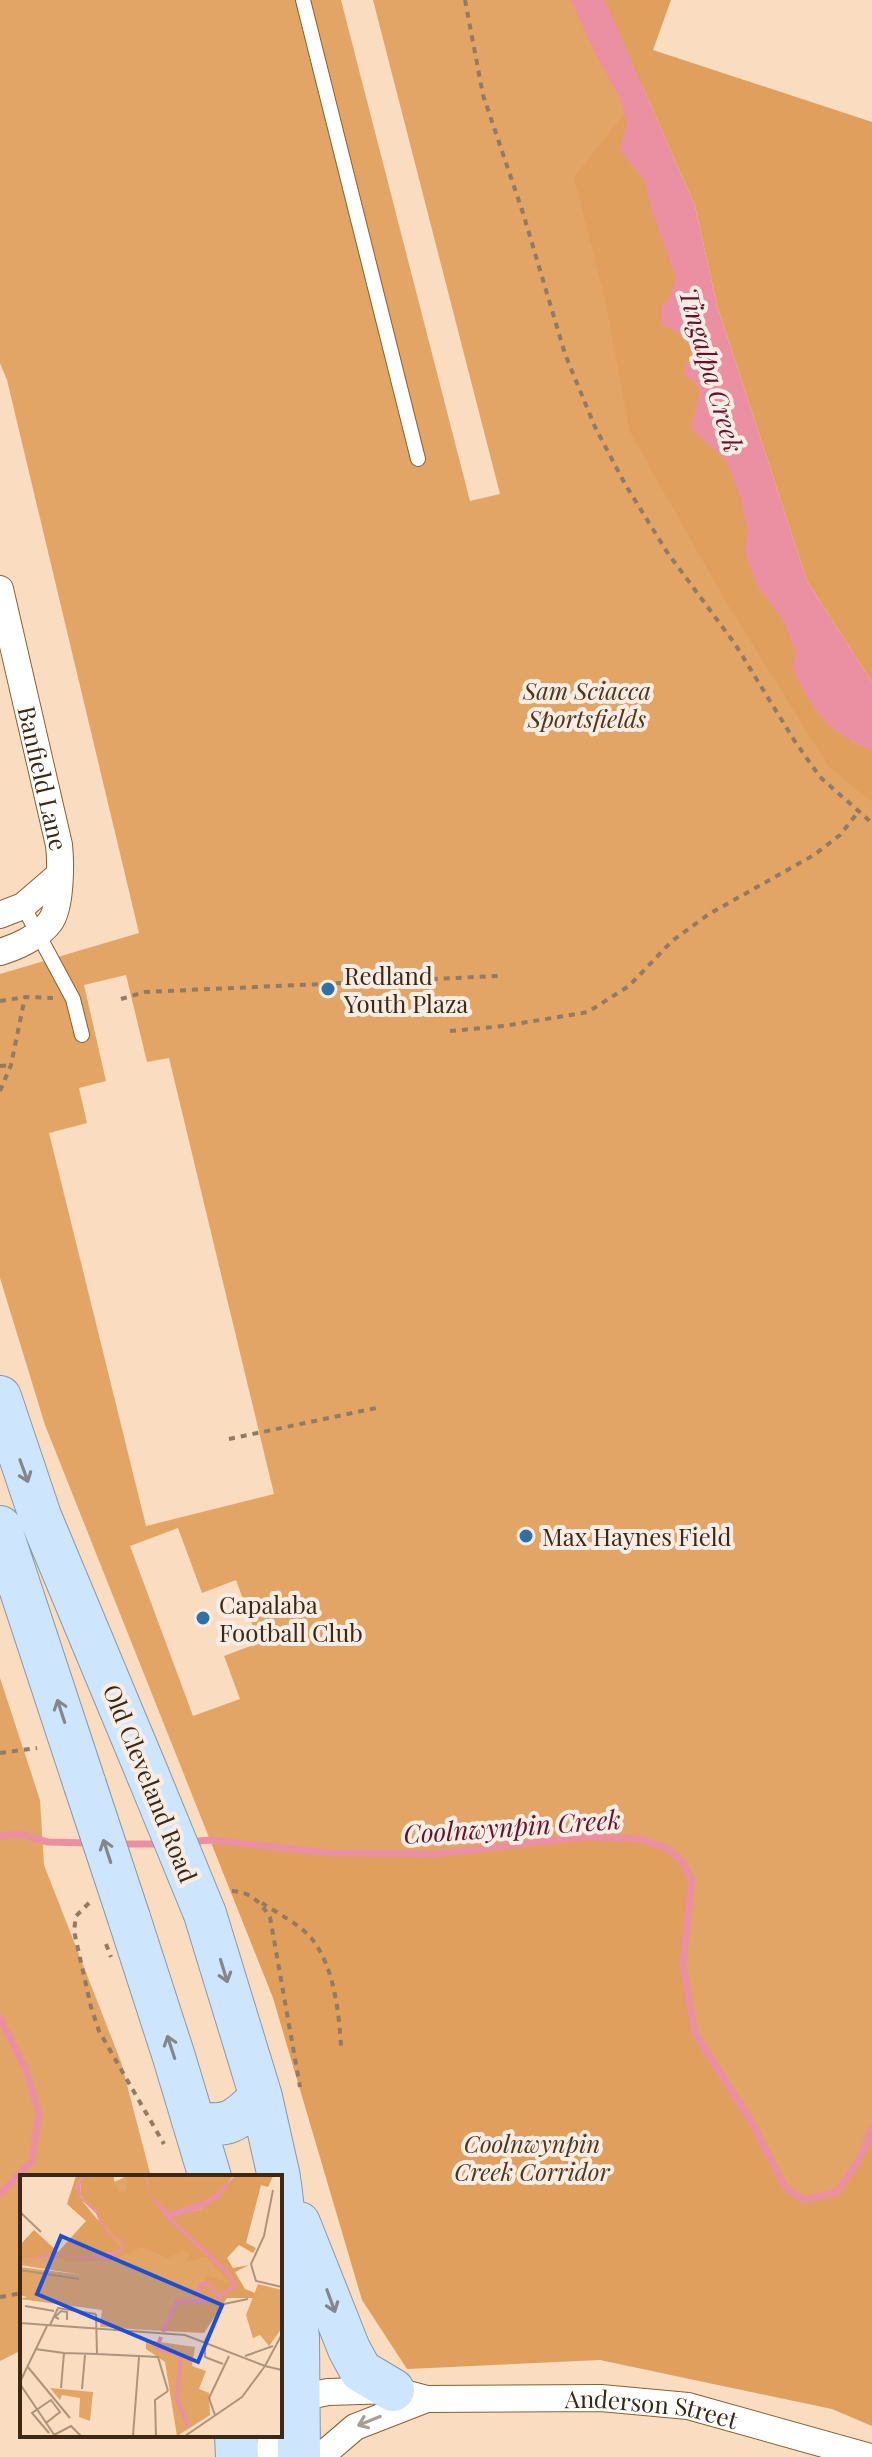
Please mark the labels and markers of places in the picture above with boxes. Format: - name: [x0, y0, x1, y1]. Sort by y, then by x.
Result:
- place label: Redland Youth Plaza: [343, 959, 468, 1019]
- marker: Redland Youth Plaza: [319, 980, 337, 998]
- place label: Max Haynes Field: [542, 1520, 731, 1552]
- marker: Max Haynes Field: [517, 1527, 535, 1545]
- place label: Capalaba Football Club: [219, 1588, 363, 1648]
- marker: Capalaba Football Club: [194, 1609, 212, 1627]

